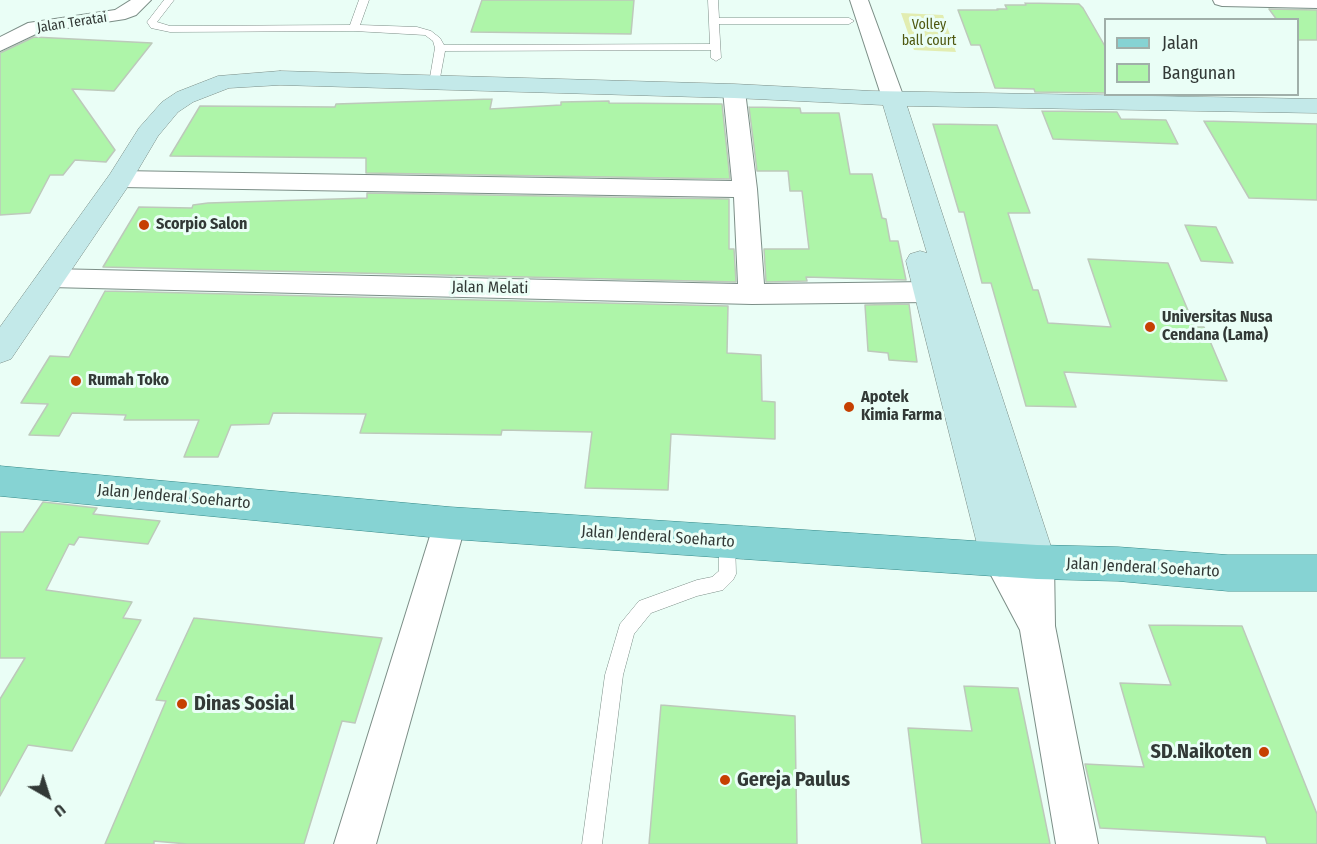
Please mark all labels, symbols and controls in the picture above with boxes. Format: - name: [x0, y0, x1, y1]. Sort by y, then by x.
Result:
- street label: Jalan Teratai: [36, 9, 108, 37]
- park label: Volley ball court: [902, 17, 956, 50]
- legend: [1104, 18, 1299, 96]
- text: Jalan: [1162, 32, 1199, 54]
- text: Bangunan: [1162, 62, 1236, 84]
- place label: Scorpio Salon: [156, 215, 247, 235]
- marker: Scorpio Salon: [137, 218, 151, 232]
- street label: Jalan Melati: [451, 278, 529, 298]
- place label: Universitas Nusa Cendana (Lama): [1162, 308, 1273, 346]
- marker: Universitas Nusa Cendana (Lama): [1143, 320, 1157, 334]
- place label: Rumah Toko: [88, 371, 169, 391]
- marker: Rumah Toko: [69, 374, 83, 388]
- place label: Apotek Kimia Farma: [861, 388, 942, 426]
- marker: Apotek Kimia Farma: [842, 400, 856, 414]
- street label: Jalan Jenderal Soeharto: [97, 481, 251, 513]
- street label: Jalan Jenderal Soeharto: [581, 522, 735, 552]
- street label: Jalan Jenderal Soeharto: [1066, 554, 1220, 582]
- place label: Dinas Sosial: [194, 692, 295, 716]
- marker: Dinas Sosial: [175, 697, 189, 711]
- place label: SD.Naikoten: [1151, 740, 1252, 764]
- marker: SD.Naikoten: [1257, 745, 1271, 759]
- north arrow: [18, 766, 78, 826]
- place label: Gereja Paulus: [737, 768, 850, 792]
- marker: Gereja Paulus: [718, 773, 732, 787]
- text: U: [50, 800, 69, 821]

